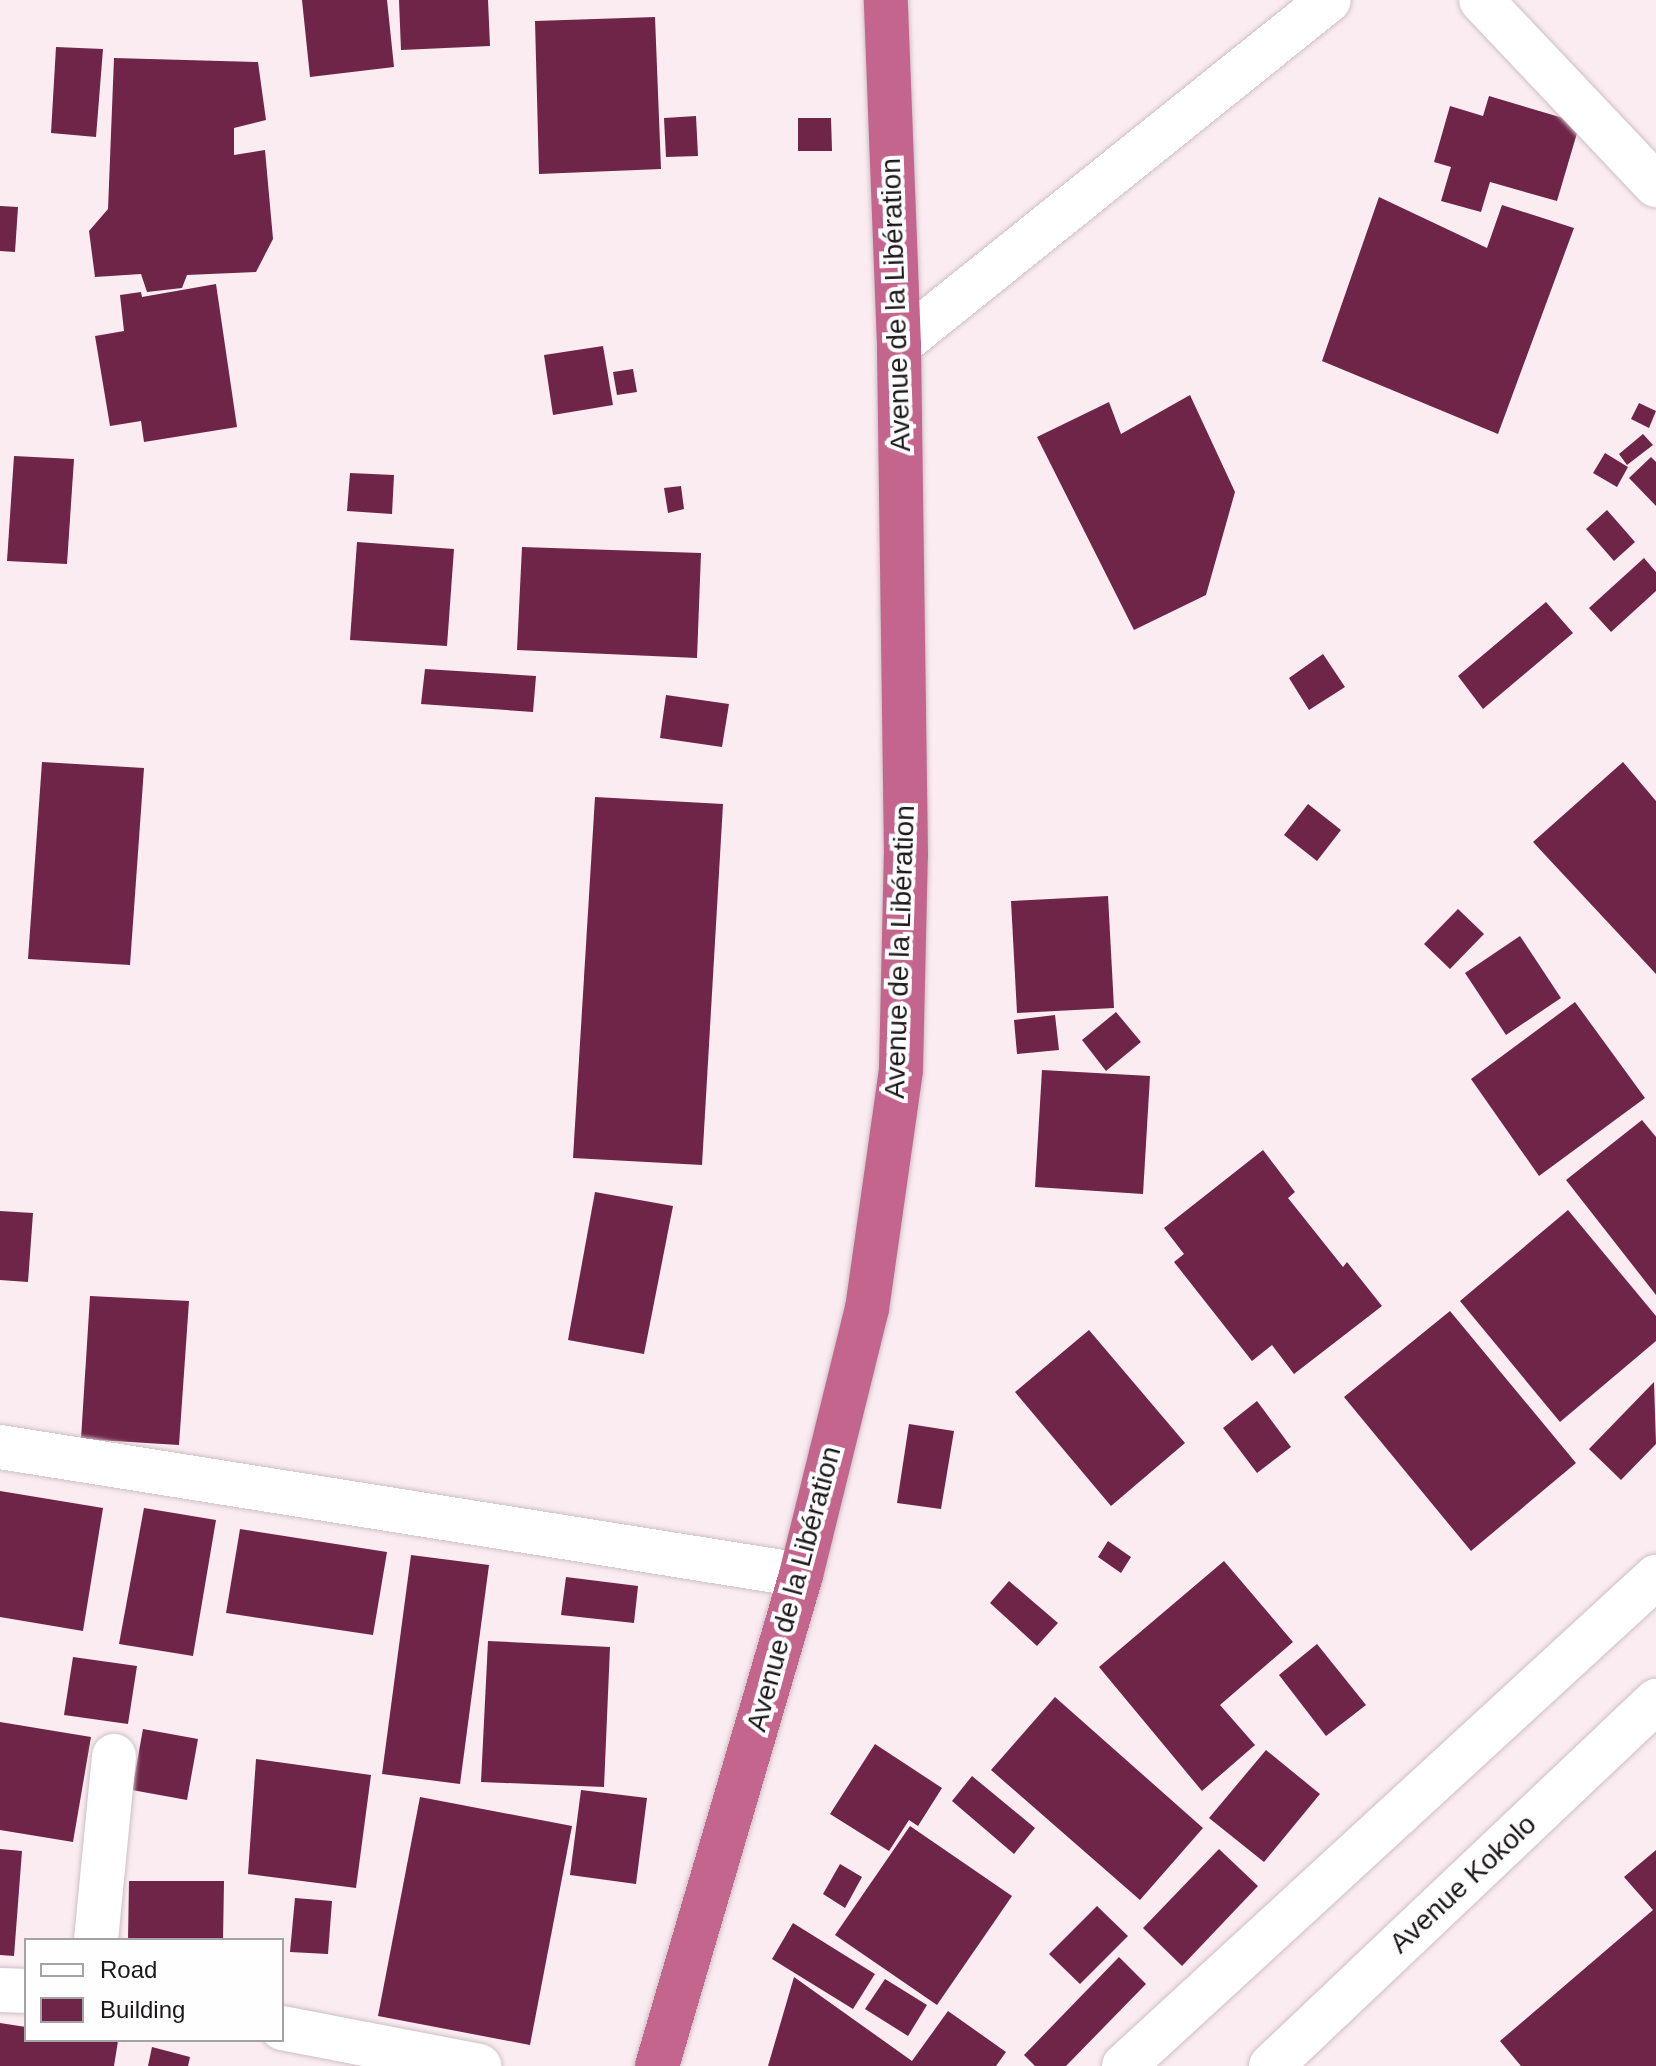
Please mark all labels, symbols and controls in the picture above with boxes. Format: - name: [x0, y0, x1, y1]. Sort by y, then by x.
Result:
- street label: Avenue de la Libération: [874, 158, 918, 452]
- street label: Avenue de la Libération: [878, 805, 922, 1099]
- street label: Avenue de la Libération: [740, 1443, 848, 1735]
- street label: Avenue Kokolo: [1383, 1808, 1543, 1960]
- legend: [24, 1938, 284, 2042]
- text: Road: [100, 1956, 157, 1983]
- text: Building: [100, 1996, 185, 2023]

